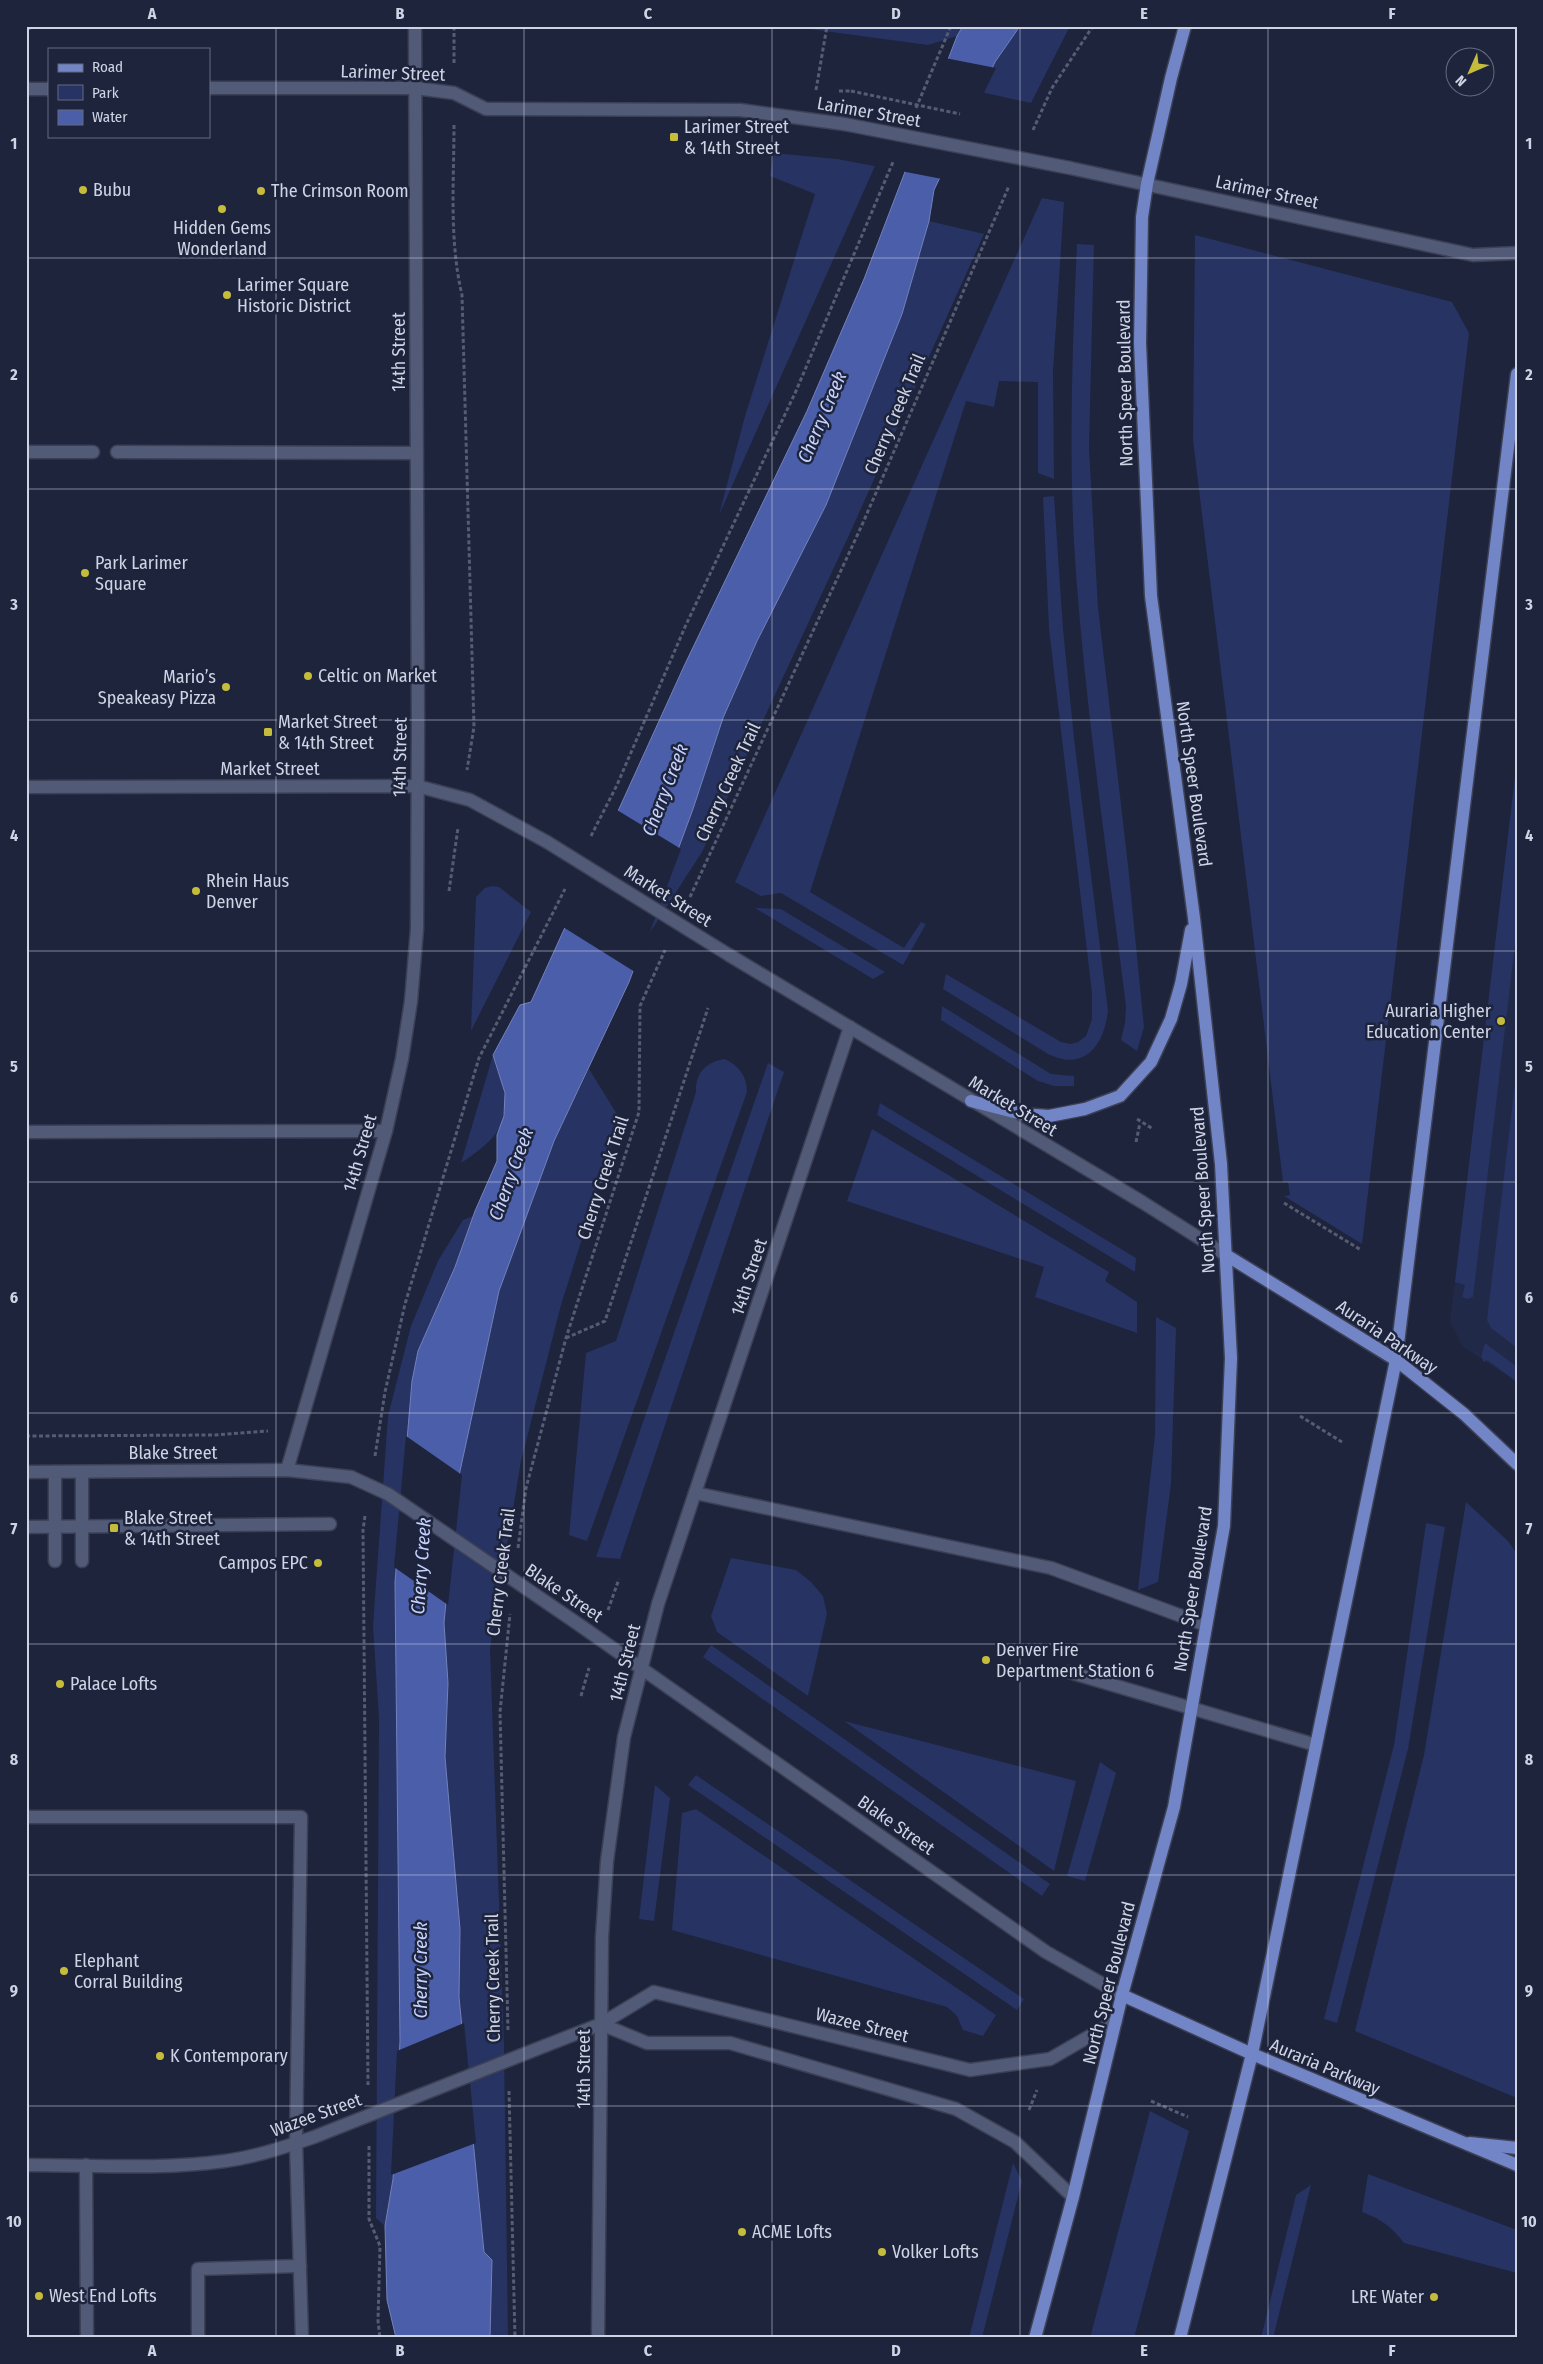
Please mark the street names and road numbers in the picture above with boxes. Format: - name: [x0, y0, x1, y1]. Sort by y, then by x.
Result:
- street label: Larimer Street: [340, 60, 446, 86]
- street label: Larimer Street: [815, 92, 923, 132]
- street label: Larimer Street: [1213, 170, 1321, 214]
- street label: North Speer Boulevard: [1113, 299, 1137, 467]
- street label: 14th Street: [388, 312, 410, 392]
- street label: Cherry Creek Trail: [860, 350, 930, 478]
- street label: North Speer Boulevard: [1171, 700, 1217, 868]
- street label: 14th Street: [388, 717, 412, 797]
- street label: Cherry Creek Trail: [691, 719, 765, 845]
- street label: Market Street: [220, 758, 320, 780]
- street label: Market Street: [620, 860, 716, 932]
- street label: Market Street: [965, 1071, 1061, 1141]
- street label: North Speer Boulevard: [1186, 1106, 1220, 1274]
- street label: 14th Street: [338, 1112, 382, 1194]
- street label: Cherry Creek Trail: [573, 1113, 633, 1243]
- street label: 14th Street: [726, 1236, 772, 1318]
- street label: Auraria Parkway: [1332, 1295, 1442, 1379]
- street label: Blake Street: [129, 1442, 218, 1464]
- street label: North Speer Boulevard: [1169, 1505, 1217, 1673]
- street label: Cherry Creek Trail: [482, 1506, 520, 1637]
- street label: Blake Street: [521, 1559, 607, 1627]
- street label: 14th Street: [605, 1622, 645, 1704]
- street label: Blake Street: [853, 1790, 939, 1860]
- street label: North Speer Boulevard: [1078, 1899, 1140, 2067]
- street label: Cherry Creek Trail: [481, 1913, 505, 2043]
- street label: Wazee Street: [813, 2003, 911, 2047]
- street label: 14th Street: [573, 2029, 595, 2109]
- street label: Auraria Parkway: [1267, 2034, 1383, 2100]
- street label: Wazee Street: [268, 2088, 365, 2142]

